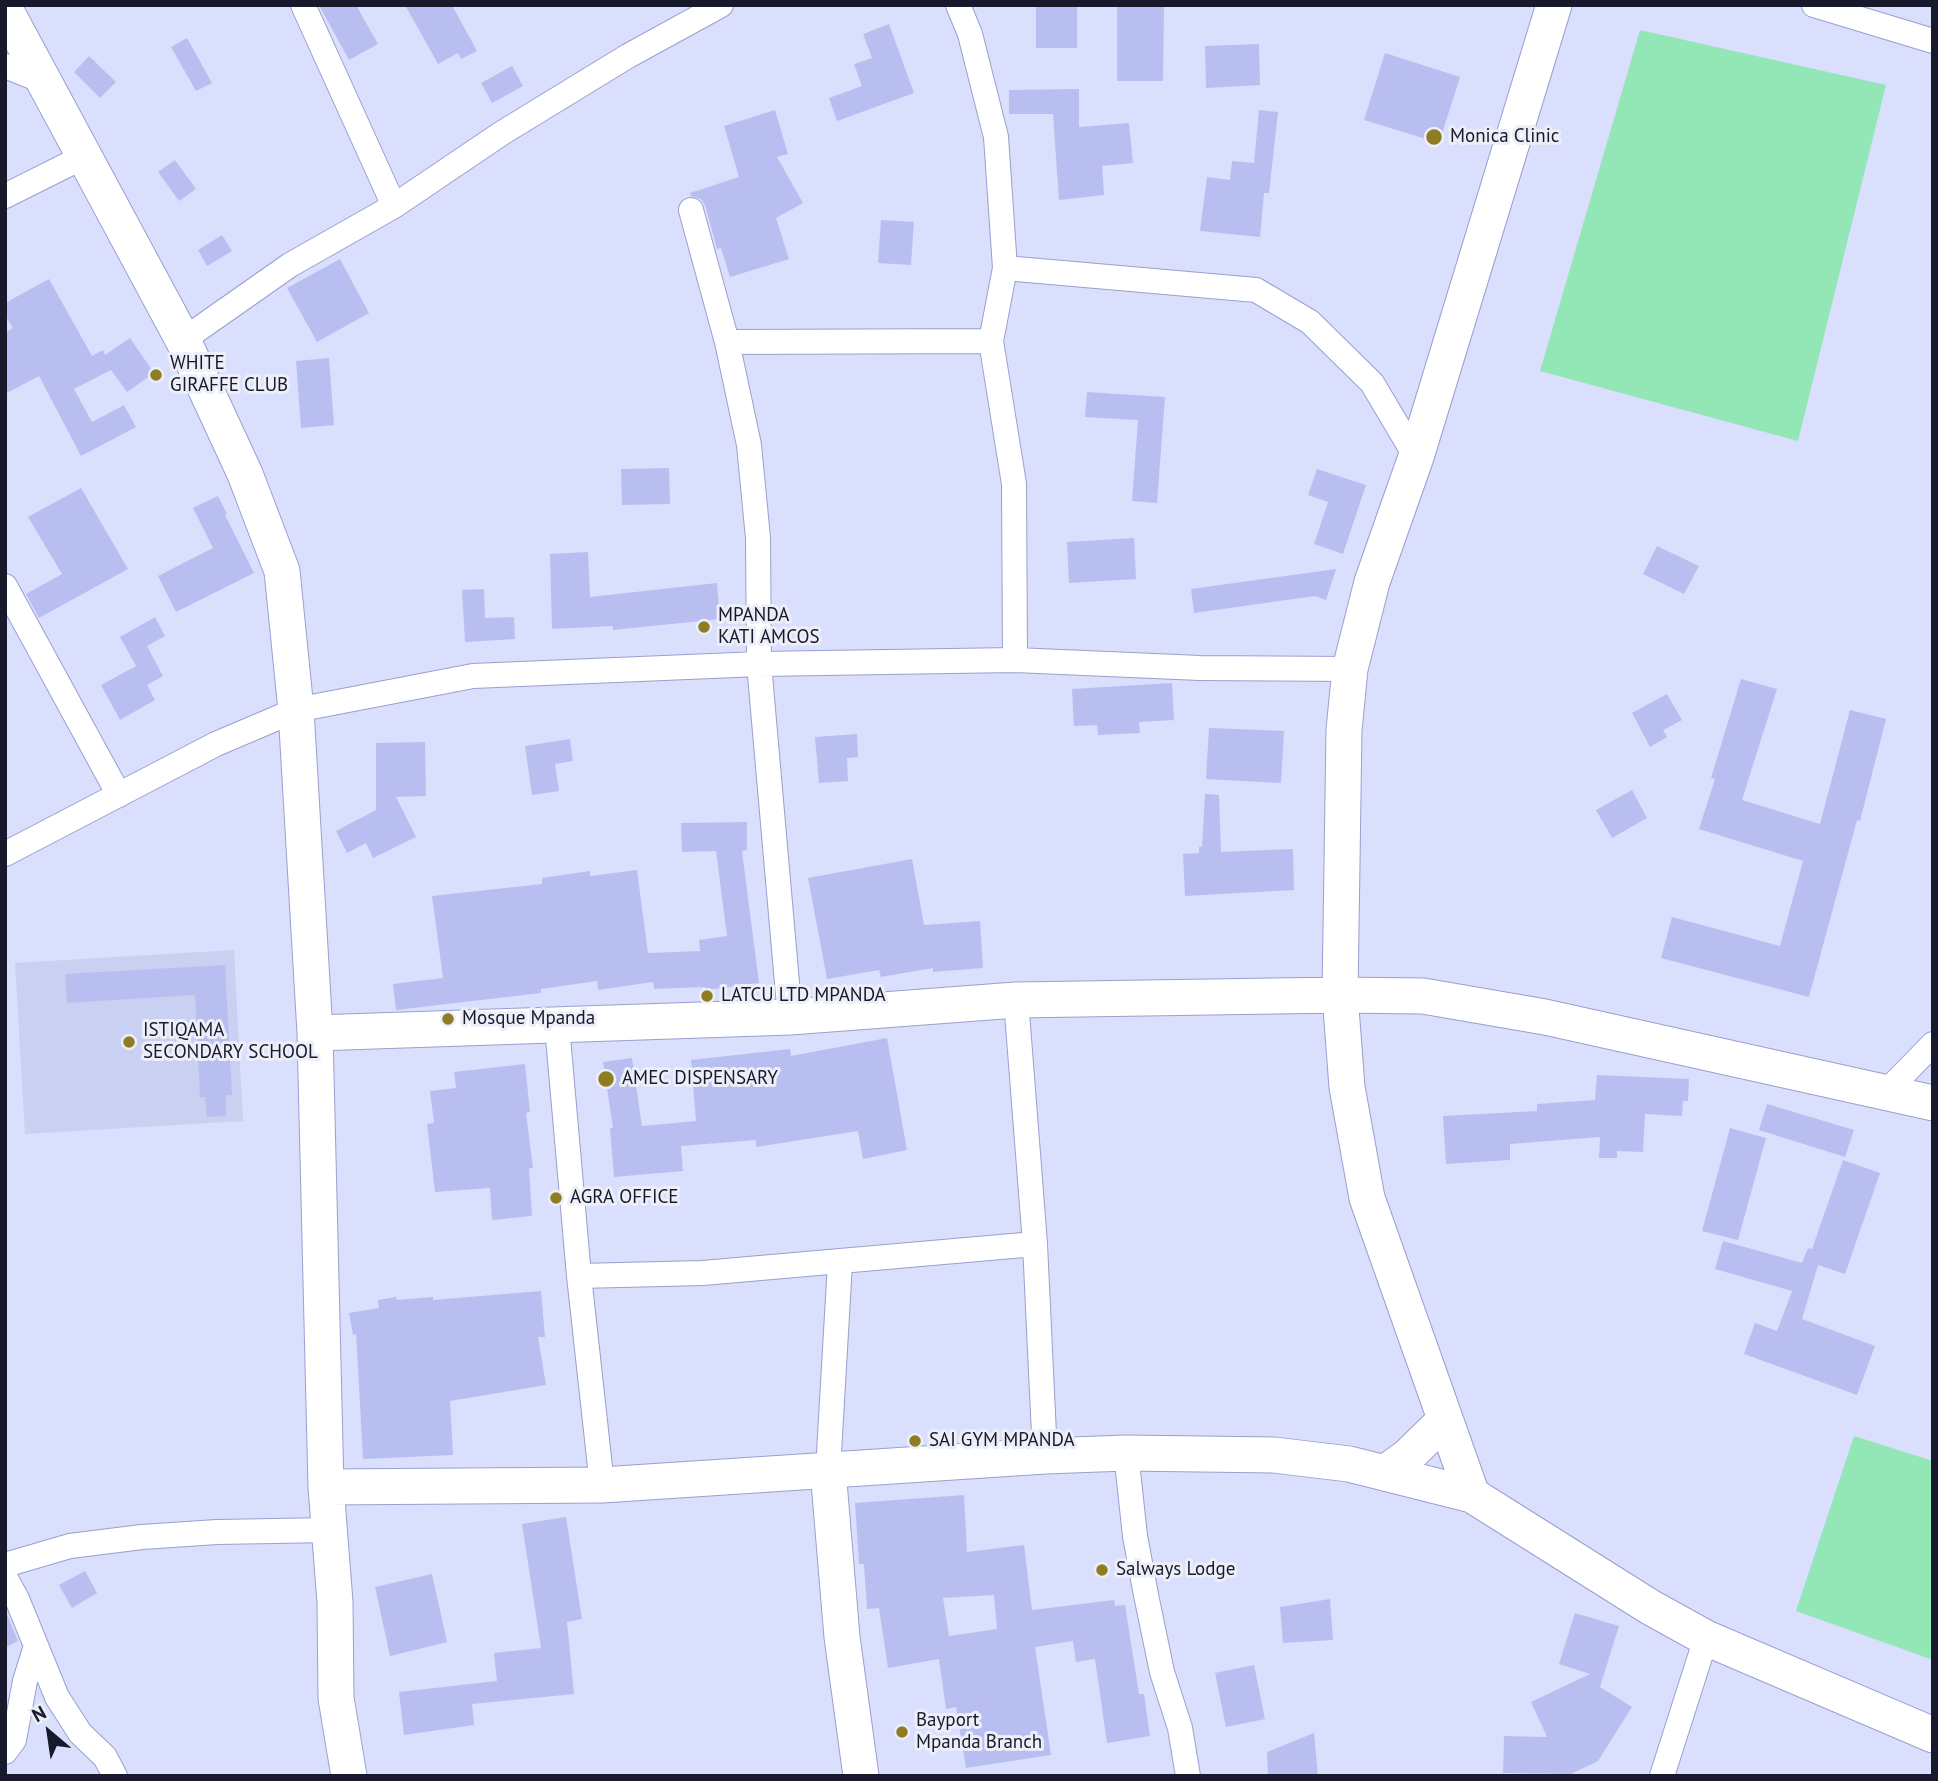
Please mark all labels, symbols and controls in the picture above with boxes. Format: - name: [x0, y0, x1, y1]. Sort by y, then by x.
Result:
- place label: Monica Clinic: [1450, 126, 1559, 148]
- marker: Monica Clinic: [1424, 127, 1444, 147]
- place label: WHITE GIRAFFE CLUB: [170, 353, 288, 397]
- marker: WHITE GIRAFFE CLUB: [148, 367, 164, 383]
- place label: MPANDA KATI AMCOS: [718, 605, 820, 649]
- marker: MPANDA KATI AMCOS: [696, 619, 712, 635]
- place label: LATCU LTD MPANDA: [721, 985, 886, 1007]
- marker: LATCU LTD MPANDA: [699, 988, 715, 1004]
- place label: Mosque Mpanda: [462, 1008, 595, 1030]
- marker: Mosque Mpanda: [440, 1011, 456, 1027]
- place label: ISTIQAMA SECONDARY SCHOOL: [143, 1020, 318, 1064]
- marker: ISTIQAMA SECONDARY SCHOOL: [121, 1034, 137, 1050]
- place label: AMEC DISPENSARY: [622, 1068, 778, 1090]
- marker: AMEC DISPENSARY: [596, 1069, 616, 1089]
- place label: AGRA OFFICE: [570, 1187, 678, 1209]
- marker: AGRA OFFICE: [548, 1190, 564, 1206]
- place label: SAI GYM MPANDA: [929, 1430, 1075, 1452]
- marker: SAI GYM MPANDA: [907, 1433, 923, 1449]
- place label: Salways Lodge: [1116, 1559, 1235, 1581]
- marker: Salways Lodge: [1094, 1562, 1110, 1578]
- north arrow: [14, 1697, 84, 1767]
- text: N: [28, 1700, 50, 1727]
- place label: Bayport Mpanda Branch: [916, 1710, 1042, 1754]
- marker: Bayport Mpanda Branch: [894, 1724, 910, 1740]

